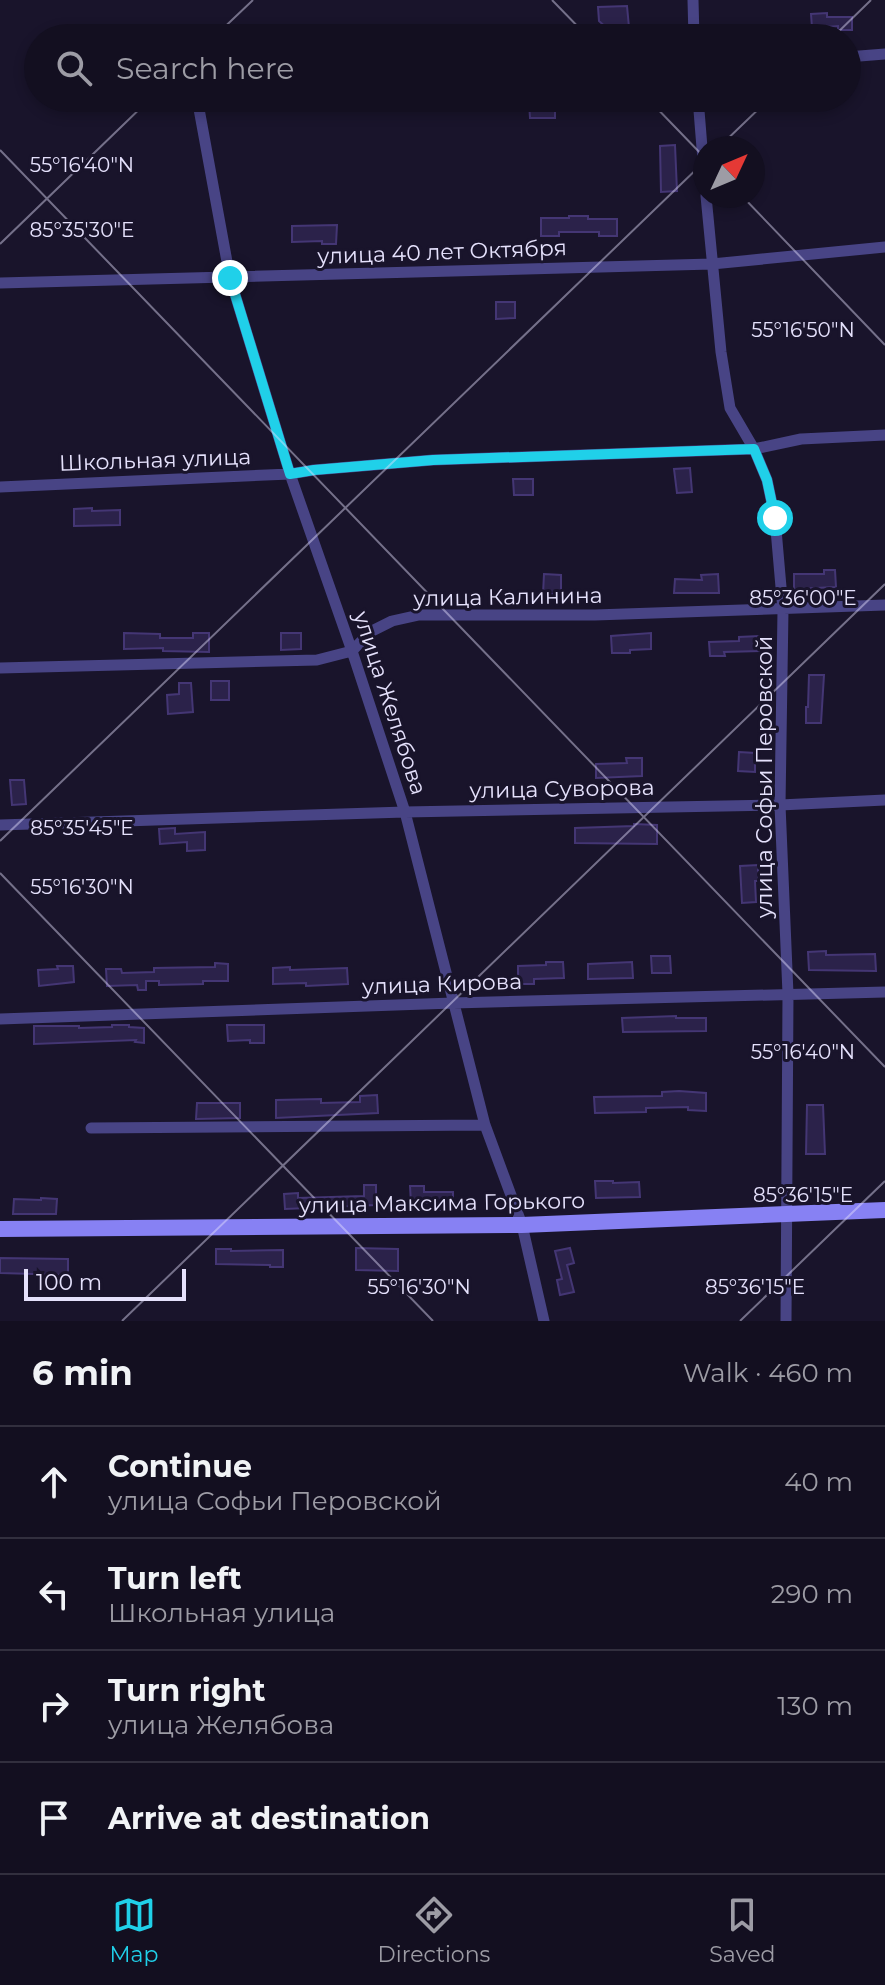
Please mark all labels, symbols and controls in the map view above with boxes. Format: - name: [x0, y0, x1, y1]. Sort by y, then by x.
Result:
- search box: [24, 24, 861, 112]
- icon: search: [52, 46, 96, 90]
- text: Search here: [116, 50, 294, 87]
- north arrow: [693, 136, 765, 208]
- text: 55°16'40"N: [30, 153, 134, 177]
- text: 85°35'30"E: [30, 218, 134, 242]
- street label: улица 40 лет Октября: [316, 234, 567, 270]
- route end: [212, 260, 248, 296]
- text: 55°16'50"N: [751, 318, 855, 342]
- street label: Школьная улица: [59, 443, 251, 477]
- route start: [757, 500, 793, 536]
- street label: улица Калинина: [412, 582, 603, 612]
- text: 85°36'00"E: [749, 586, 857, 610]
- street label: улица Желябова: [347, 607, 432, 798]
- street label: улица Софьи Перовской: [751, 636, 778, 919]
- street label: улица Суворова: [468, 774, 655, 804]
- text: 85°35'45"E: [30, 816, 134, 840]
- text: 55°16'30"N: [30, 875, 134, 899]
- street label: улица Кирова: [361, 968, 522, 1000]
- text: 55°16'40"N: [751, 1040, 855, 1064]
- text: 85°36'15"E: [753, 1183, 853, 1207]
- street label: улица Максима Горького: [298, 1187, 585, 1219]
- scale bar: [24, 1265, 186, 1301]
- text: 100 m: [36, 1269, 102, 1296]
- text: 55°16'30"N: [367, 1275, 471, 1299]
- text: 85°36'15"E: [705, 1275, 805, 1299]
- text: 6 min: [32, 1352, 133, 1394]
- text: Walk · 460 m: [683, 1357, 853, 1389]
- text: Continue: [108, 1448, 252, 1485]
- icon: ahead: [32, 1460, 76, 1504]
- text: 40 m: [784, 1466, 853, 1498]
- text: улица Софьи Перовской: [108, 1485, 442, 1517]
- text: Turn left: [108, 1560, 241, 1597]
- icon: left: [32, 1572, 76, 1616]
- text: 290 m: [771, 1578, 853, 1610]
- text: Школьная улица: [108, 1597, 335, 1629]
- text: Turn right: [108, 1672, 265, 1709]
- icon: right: [32, 1684, 76, 1728]
- text: 130 m: [777, 1690, 853, 1722]
- text: улица Желябова: [108, 1709, 334, 1741]
- icon: arrive: [32, 1796, 76, 1840]
- text: Arrive at destination: [108, 1800, 430, 1837]
- tab: Map: [110, 1893, 158, 1968]
- tab: Directions: [378, 1893, 490, 1968]
- tab: Saved: [709, 1893, 775, 1968]

